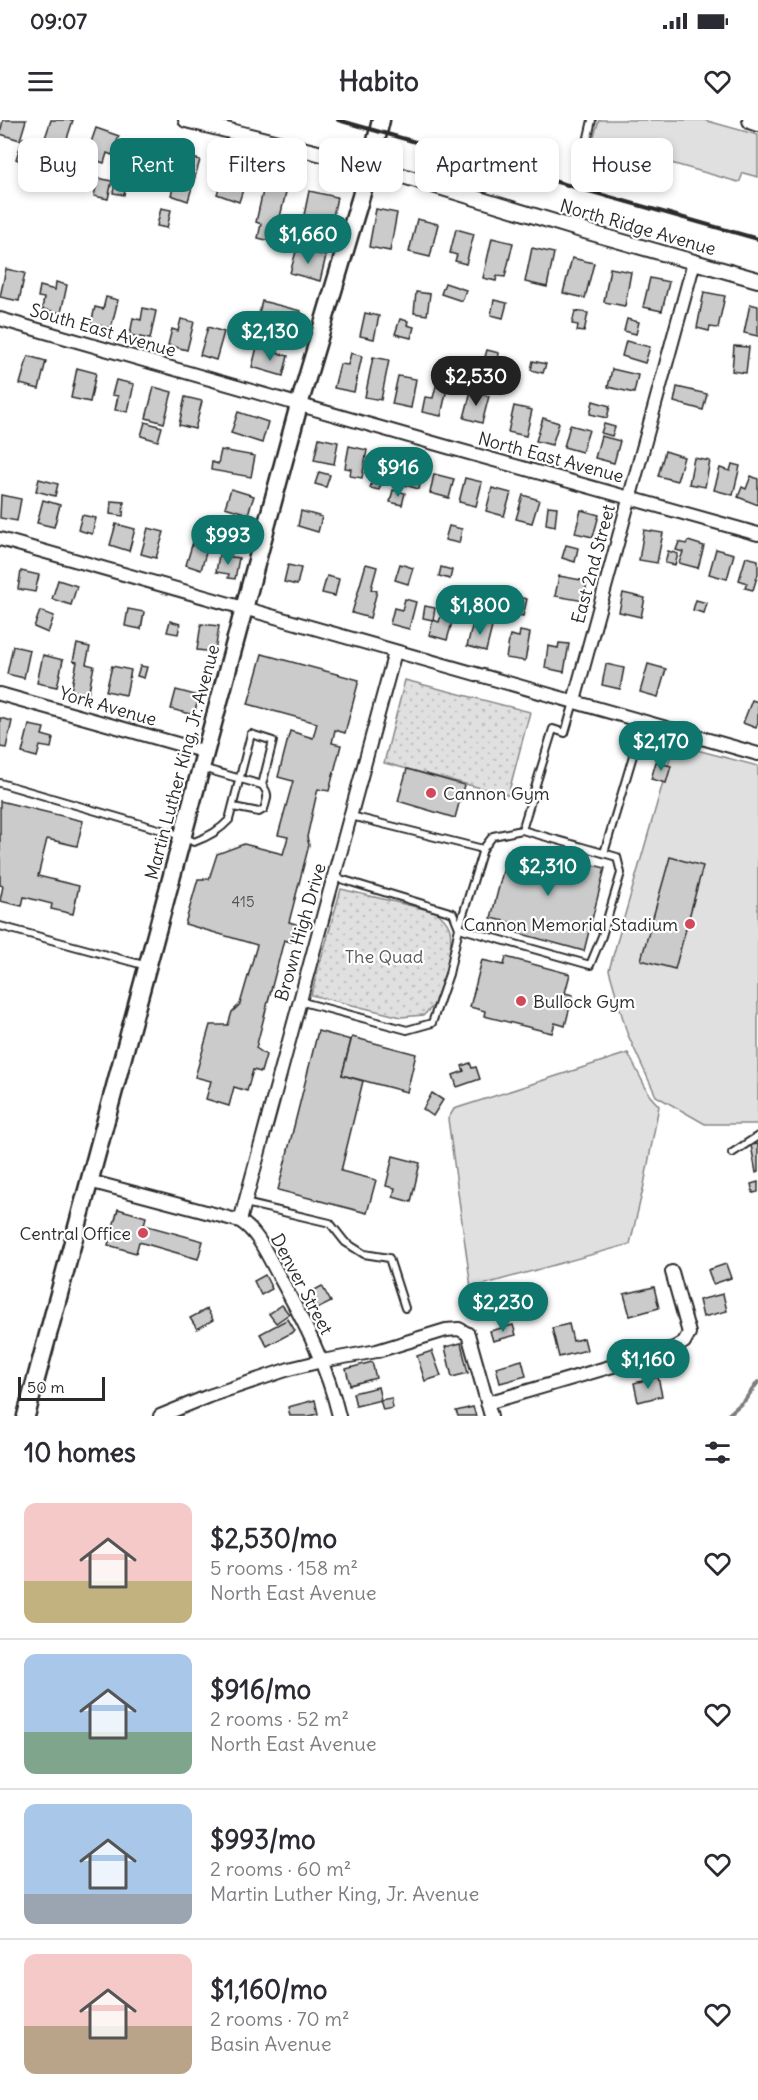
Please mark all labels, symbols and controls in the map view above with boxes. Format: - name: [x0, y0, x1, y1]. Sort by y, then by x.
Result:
- text: 09:07: [30, 7, 87, 35]
- text: Habito: [339, 64, 419, 98]
- icon: menu: [24, 65, 57, 98]
- icon: heart: [701, 65, 734, 98]
- chip: Buy: [18, 138, 98, 192]
- chip: Rent: [110, 138, 195, 192]
- chip: Filters: [207, 138, 307, 192]
- chip: New: [319, 138, 403, 192]
- chip: Apartment: [415, 138, 559, 192]
- chip: House: [571, 138, 673, 192]
- street label: North Ridge Avenue: [557, 194, 719, 260]
- pin: $1,660: [259, 214, 357, 265]
- text: $1,660: [278, 221, 338, 246]
- street label: South East Avenue: [27, 298, 179, 362]
- pin: $2,130: [221, 311, 319, 362]
- text: $2,130: [241, 318, 299, 343]
- pin: $2,530: [427, 356, 525, 407]
- text: $2,530: [445, 363, 507, 388]
- street label: North East Avenue: [476, 426, 626, 488]
- pin: $916: [362, 447, 434, 498]
- text: $916: [377, 454, 419, 479]
- street label: East 2nd Street: [566, 502, 620, 626]
- pin: $993: [192, 515, 264, 566]
- text: $993: [205, 522, 251, 547]
- pin: $1,800: [431, 585, 529, 636]
- text: $1,800: [450, 592, 510, 617]
- street label: Martin Luther King, Jr. Avenue: [140, 642, 224, 882]
- street label: York Avenue: [57, 681, 159, 731]
- pin: $2,170: [612, 721, 710, 772]
- text: $2,170: [633, 728, 689, 753]
- place label: Cannon Gym: [443, 782, 550, 805]
- marker: Cannon Gym: [424, 786, 438, 800]
- pin: $2,310: [499, 846, 597, 897]
- text: $2,310: [519, 853, 577, 878]
- street label: Brown High Drive: [269, 860, 331, 1004]
- house number: 415: [231, 892, 255, 911]
- place label: Cannon Memorial Stadium: [463, 913, 678, 936]
- marker: Cannon Memorial Stadium: [683, 917, 697, 931]
- park label: The Quad: [345, 945, 424, 968]
- place label: Bullock Gym: [533, 990, 635, 1013]
- marker: Bullock Gym: [514, 994, 528, 1008]
- place label: Central Office: [20, 1222, 131, 1245]
- marker: Central Office: [136, 1226, 150, 1240]
- street label: Denver Street: [266, 1230, 338, 1338]
- pin: $2,230: [454, 1282, 552, 1333]
- text: $2,230: [472, 1289, 534, 1314]
- pin: $1,160: [599, 1339, 697, 1390]
- text: $1,160: [621, 1346, 675, 1371]
- scale bar: [18, 1374, 105, 1402]
- text: 50 m: [27, 1377, 65, 1397]
- text: 10 homes: [24, 1436, 136, 1469]
- icon: filters: [701, 1436, 734, 1469]
- text: $2,530/mo: [210, 1522, 337, 1555]
- icon: home: [72, 1527, 144, 1599]
- icon: heart: [701, 1547, 734, 1580]
- text: 5 rooms · 158 m²: [210, 1555, 358, 1580]
- text: North East Avenue: [210, 1580, 377, 1605]
- text: $916/mo: [210, 1673, 311, 1706]
- icon: home: [72, 1678, 144, 1750]
- icon: heart: [701, 1698, 734, 1731]
- text: 2 rooms · 52 m²: [210, 1706, 349, 1731]
- text: North East Avenue: [210, 1731, 377, 1756]
- text: $993/mo: [210, 1823, 316, 1856]
- icon: home: [72, 1828, 144, 1900]
- icon: heart: [701, 1848, 734, 1881]
- text: 2 rooms · 60 m²: [210, 1856, 351, 1881]
- text: Martin Luther King, Jr. Avenue: [210, 1881, 479, 1906]
- text: $1,160/mo: [210, 1973, 327, 2006]
- icon: home: [72, 1978, 144, 2050]
- icon: heart: [701, 1998, 734, 2031]
- text: 2 rooms · 70 m²: [210, 2006, 350, 2031]
- text: Basin Avenue: [210, 2031, 331, 2056]

